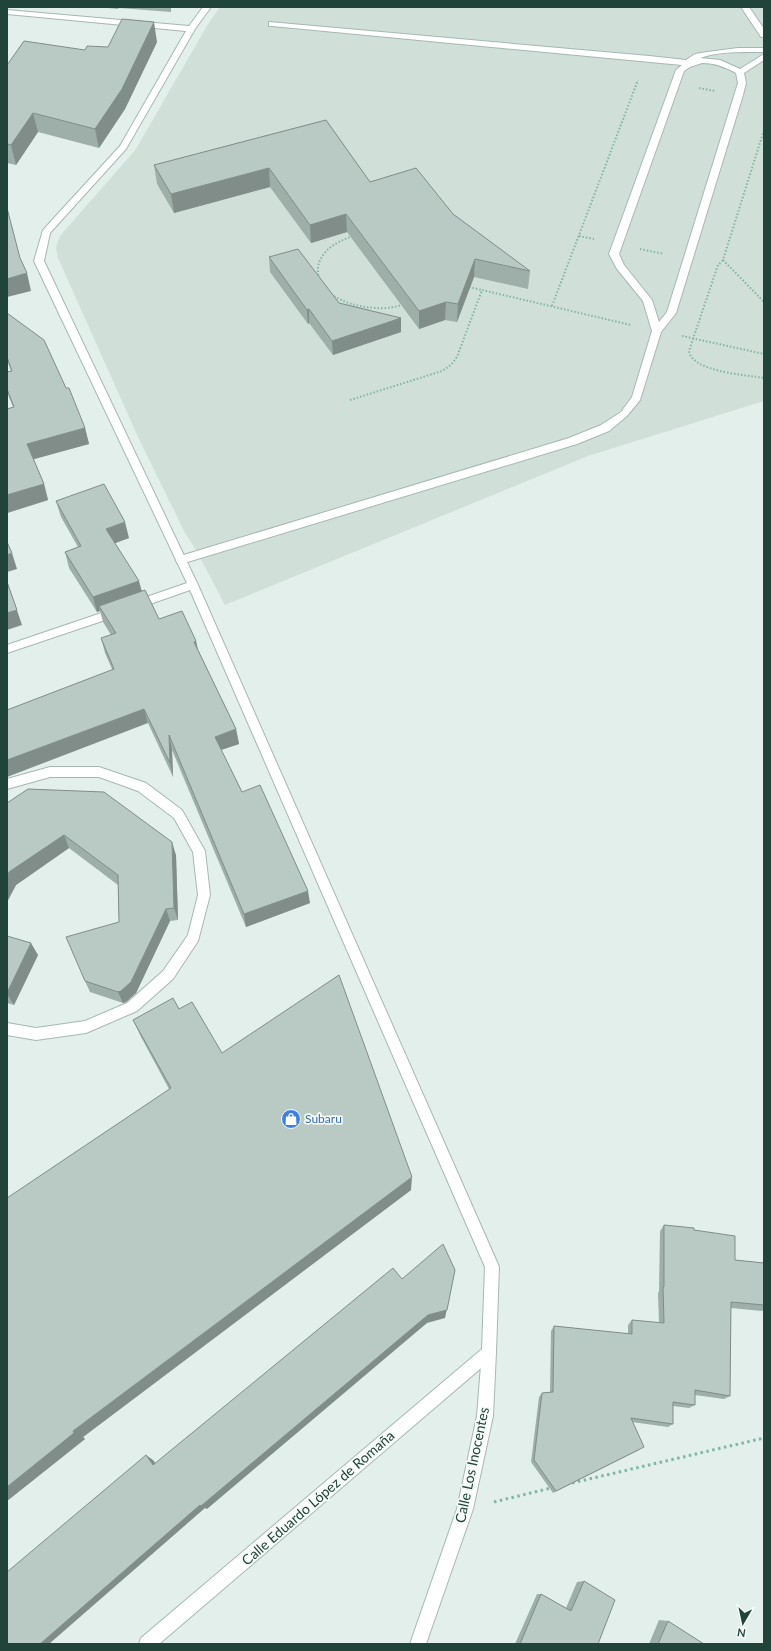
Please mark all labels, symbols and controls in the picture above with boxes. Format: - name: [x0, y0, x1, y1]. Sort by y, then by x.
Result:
- shop icon: Subaru: [280, 1108, 302, 1130]
- place label: Subaru: [305, 1111, 342, 1126]
- street label: Calle Los Inocentes: [451, 1406, 492, 1524]
- street label: Calle Eduardo López de Romaña: [238, 1427, 397, 1569]
- north arrow: [723, 1603, 763, 1643]
- text: N: [736, 1626, 747, 1640]

